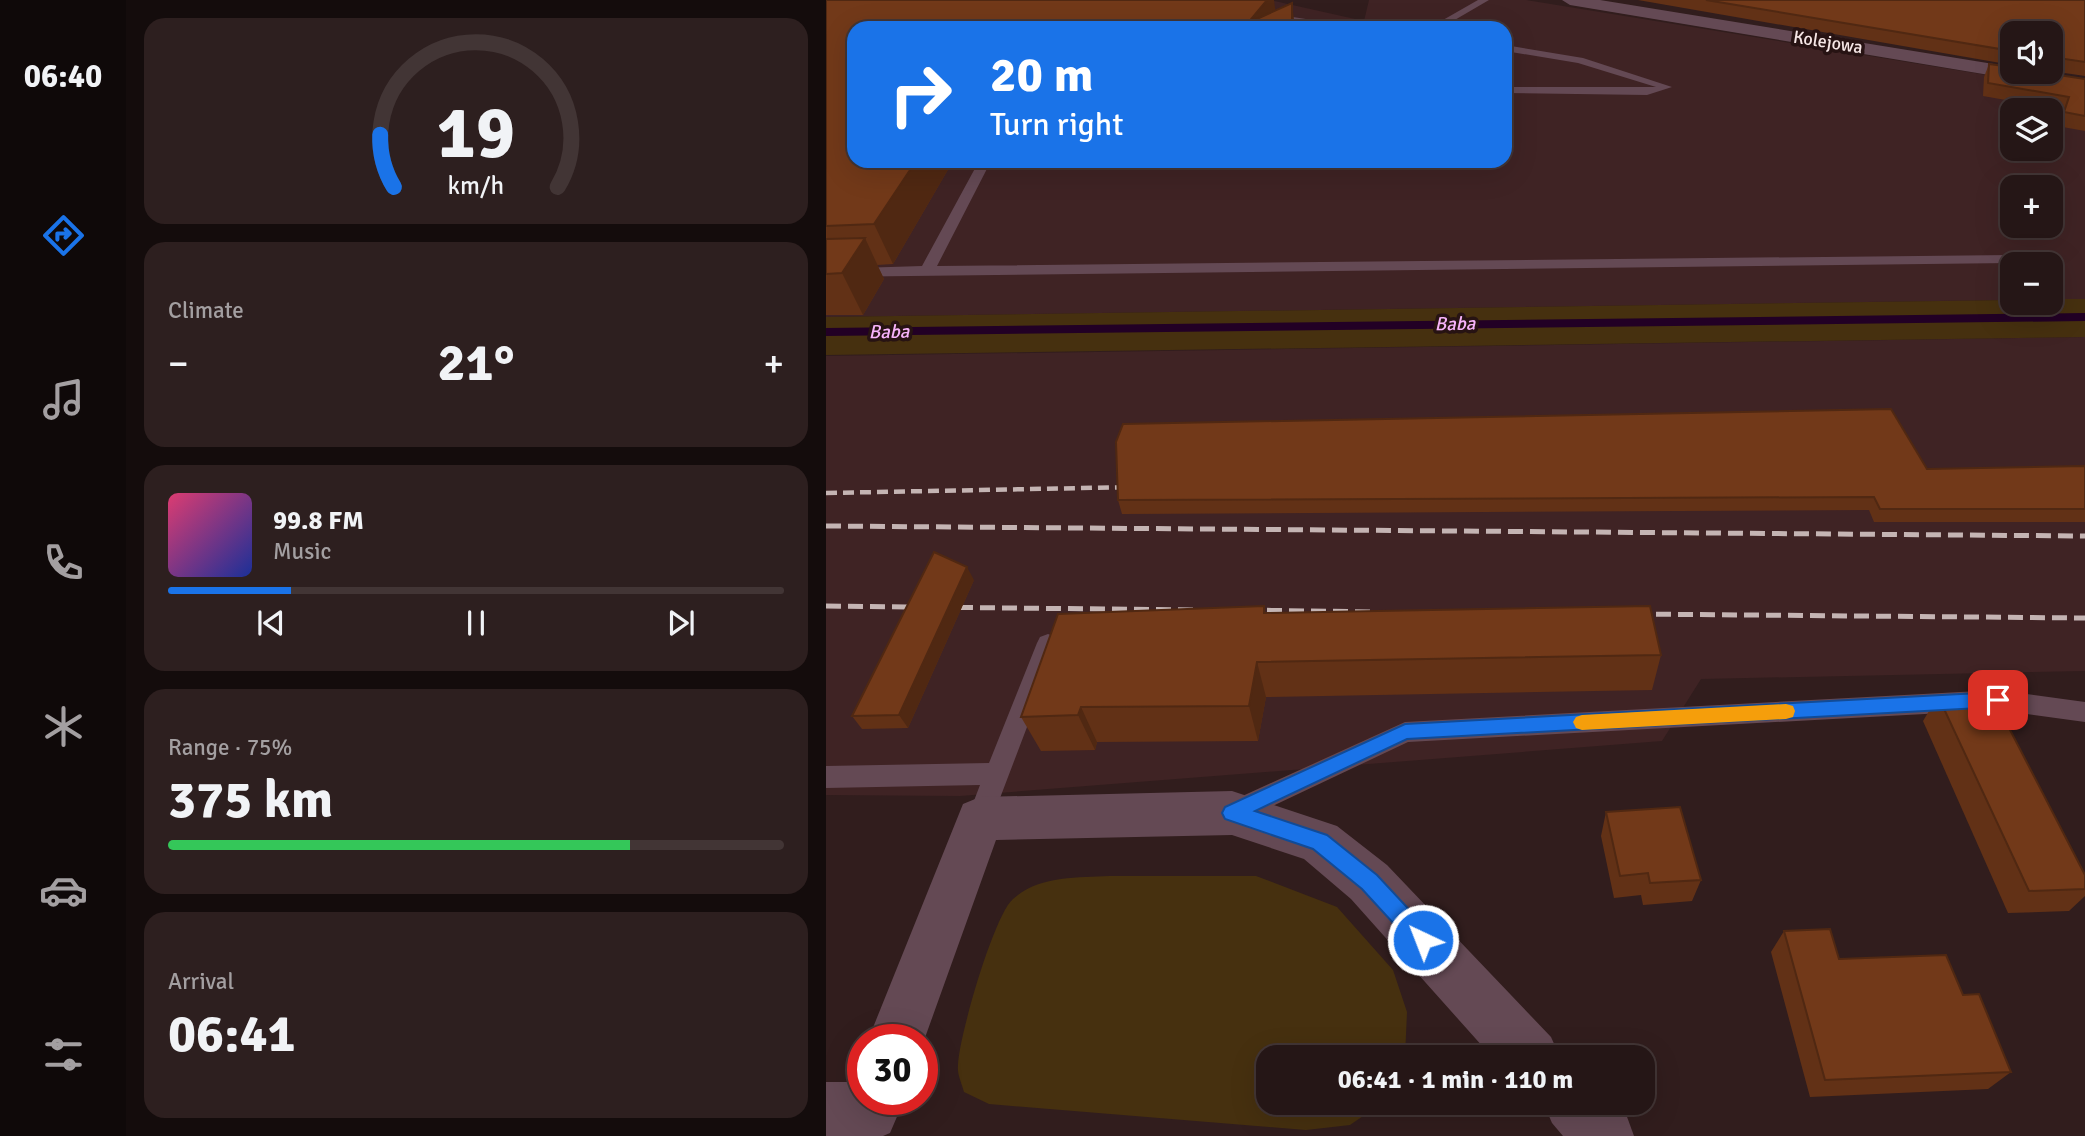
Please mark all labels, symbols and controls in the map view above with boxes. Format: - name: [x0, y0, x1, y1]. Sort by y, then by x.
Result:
- map controls: [2000, 21, 2063, 315]
- button: sound: [2000, 21, 2063, 84]
- street label: Kolejowa: [1792, 26, 1864, 58]
- text: 20 m: [990, 45, 1093, 105]
- icon: right: [875, 49, 966, 140]
- text: 06:40: [24, 57, 102, 96]
- text: 19: [437, 89, 515, 178]
- button: layers: [2000, 98, 2063, 161]
- text: Turn right: [990, 105, 1123, 144]
- text: km/h: [448, 170, 504, 201]
- button: +: [2000, 175, 2063, 238]
- icon: directions: [39, 211, 88, 260]
- button: −: [2000, 252, 2063, 315]
- text: Climate: [168, 296, 244, 325]
- water label: Baba: [1434, 312, 1477, 336]
- water label: Baba: [868, 320, 911, 344]
- text: 21°: [438, 331, 514, 395]
- text: −: [168, 340, 189, 387]
- text: +: [763, 340, 784, 387]
- icon: music: [39, 375, 88, 424]
- text: 99.8 FM: [273, 505, 364, 537]
- text: Music: [273, 537, 331, 566]
- icon: phone: [39, 538, 88, 587]
- icon: previous: [252, 604, 290, 642]
- icon: pause: [457, 604, 495, 642]
- icon: next: [662, 604, 700, 642]
- pin: [1968, 670, 2028, 730]
- icon: arrive: [1979, 681, 2017, 719]
- icon: climate: [39, 702, 88, 751]
- text: Range · 75%: [168, 733, 292, 762]
- text: 375 km: [168, 768, 333, 832]
- icon: car: [39, 866, 88, 915]
- position arrow: [1386, 903, 1460, 977]
- text: Arrival: [168, 967, 234, 996]
- text: 06:41: [168, 1002, 296, 1066]
- speed limit sign: 30: [847, 1024, 938, 1115]
- icon: filters: [39, 1030, 88, 1079]
- text: 06:41 · 1 min · 110 m: [1338, 1064, 1573, 1096]

